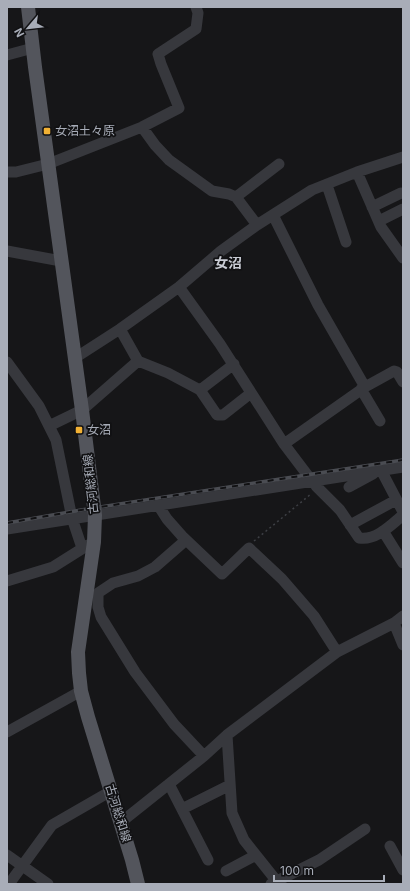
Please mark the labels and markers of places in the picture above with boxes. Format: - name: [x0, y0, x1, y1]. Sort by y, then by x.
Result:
- place label: 女沼土々原: [55, 123, 115, 138]
- marker: 女沼土々原: [42, 126, 52, 136]
- place label: 女沼: [87, 422, 111, 437]
- marker: 女沼: [74, 425, 84, 435]

